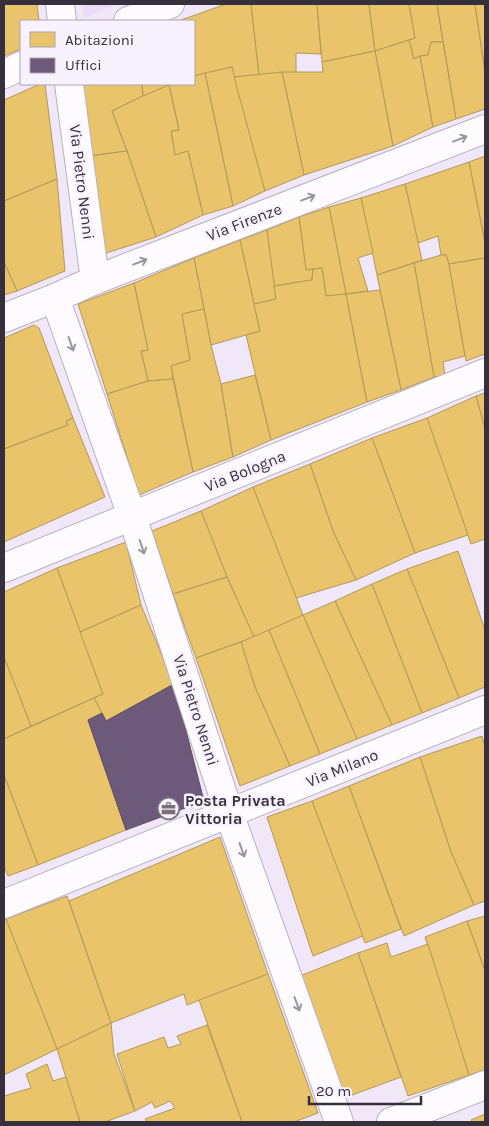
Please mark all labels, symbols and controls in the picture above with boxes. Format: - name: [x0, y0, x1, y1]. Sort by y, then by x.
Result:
- legend: [20, 20, 195, 85]
- text: Abitazioni: [65, 31, 134, 49]
- text: Uffici: [65, 56, 102, 74]
- street label: Via Pietro Nenni: [66, 123, 98, 241]
- one-way arrow: [452, 134, 467, 143]
- one-way arrow: [300, 192, 315, 202]
- street label: Via Firenze: [204, 199, 284, 245]
- one-way arrow: [132, 257, 147, 266]
- one-way arrow: [67, 335, 76, 351]
- street label: Via Bologna: [202, 446, 288, 496]
- one-way arrow: [138, 538, 148, 554]
- street label: Via Pietro Nenni: [169, 652, 223, 768]
- street label: Via Milano: [303, 745, 381, 791]
- place label: Posta Privata Vittoria: [185, 791, 286, 828]
- office icon: Posta Privata Vittoria: [157, 797, 181, 821]
- one-way arrow: [238, 842, 248, 858]
- one-way arrow: [293, 995, 302, 1011]
- scale bar: [309, 1074, 422, 1106]
- text: 20 m: [316, 1082, 351, 1100]

